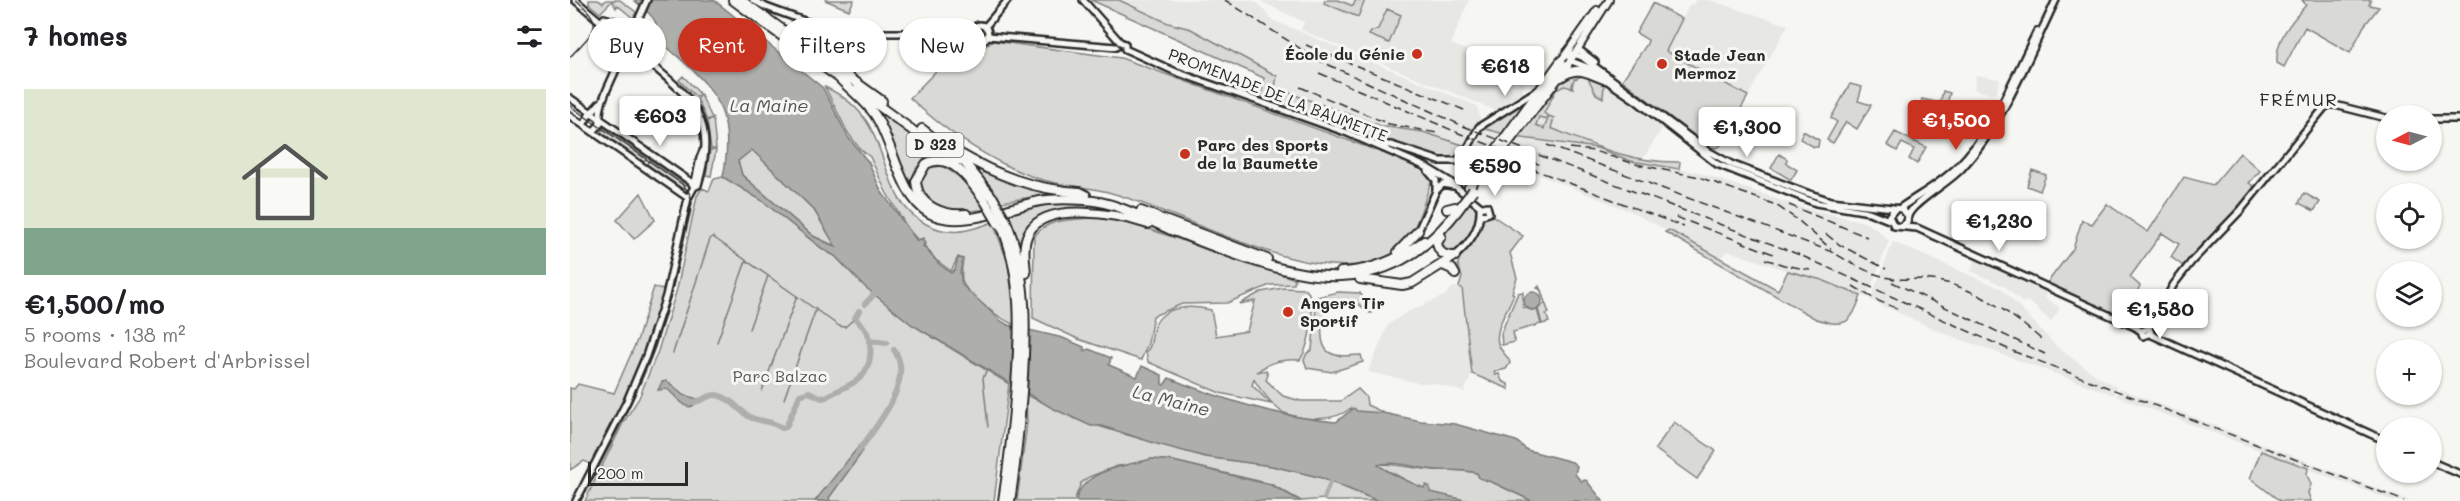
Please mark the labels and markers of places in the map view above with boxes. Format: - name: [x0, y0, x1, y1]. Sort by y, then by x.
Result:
- place label: École du Génie: [1285, 43, 1405, 64]
- place label: Stade Jean Mermoz: [1674, 44, 1765, 83]
- pin: €618: [1469, 46, 1541, 97]
- marker: École du Génie: [1410, 47, 1424, 61]
- marker: Stade Jean Mermoz: [1655, 57, 1669, 71]
- pin: €603: [624, 96, 696, 147]
- pin: €1,500: [1907, 100, 2005, 151]
- pin: €1,300: [1698, 107, 1796, 158]
- place label: Parc des Sports de la Baumette: [1197, 134, 1328, 173]
- pin: €590: [1459, 146, 1531, 197]
- marker: Parc des Sports de la Baumette: [1178, 147, 1192, 161]
- pin: €1,230: [1950, 201, 2048, 252]
- pin: €1,580: [2111, 289, 2209, 340]
- place label: Angers Tir Sportif: [1300, 292, 1385, 331]
- marker: Angers Tir Sportif: [1281, 305, 1295, 319]

